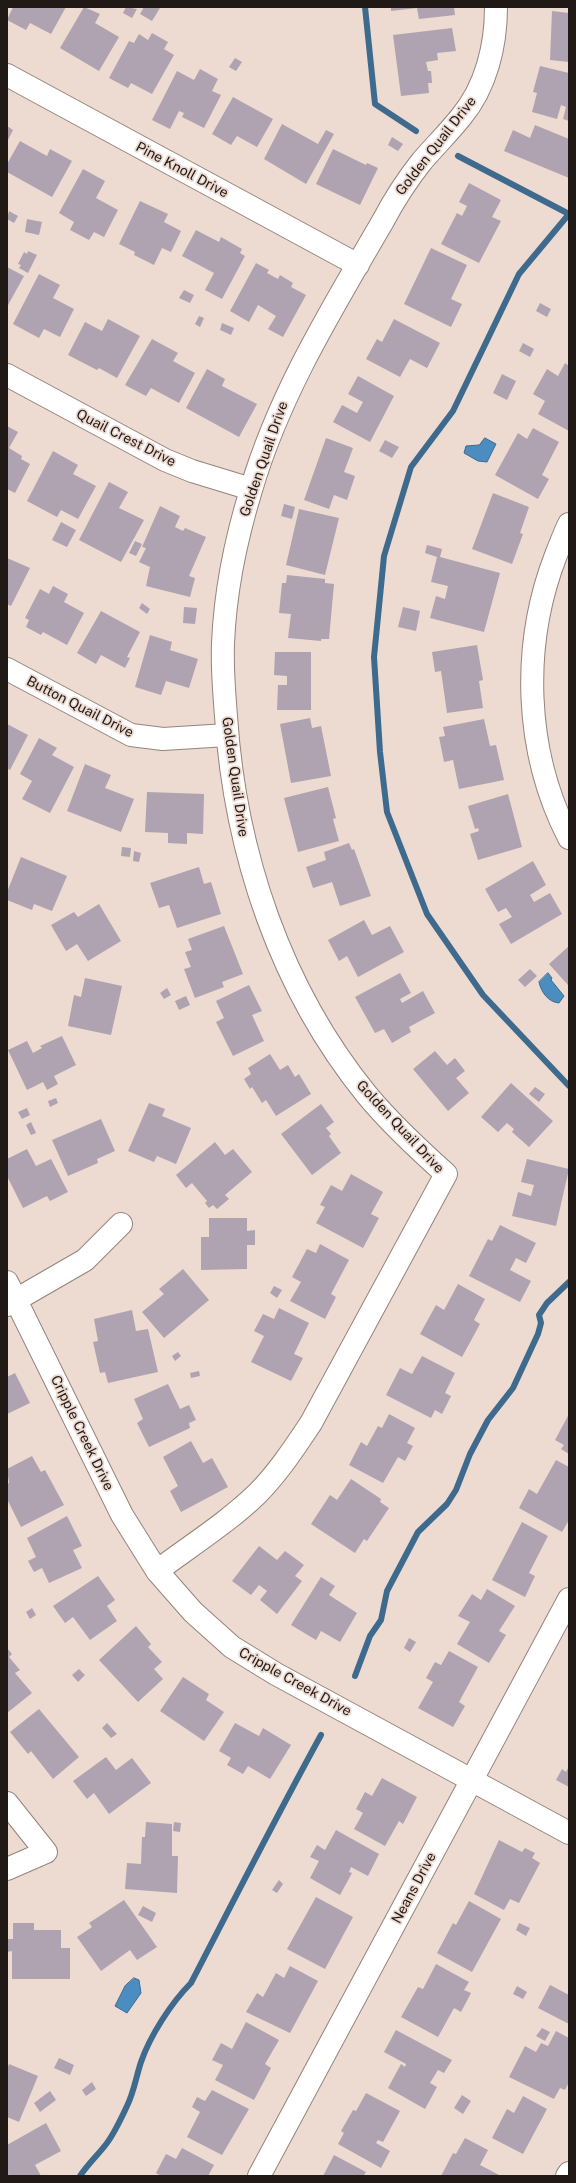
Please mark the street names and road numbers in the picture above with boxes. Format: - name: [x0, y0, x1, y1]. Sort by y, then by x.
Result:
- street label: Golden Quail Drive: [392, 93, 480, 199]
- street label: Pine Knoll Drive: [133, 138, 231, 202]
- street label: Golden Quail Drive: [236, 399, 292, 519]
- street label: Quail Crest Drive: [73, 406, 179, 470]
- street label: Button Quail Drive: [24, 673, 136, 741]
- street label: Golden Quail Drive: [218, 716, 252, 838]
- street label: Golden Quail Drive: [353, 1077, 447, 1177]
- street label: Cripple Creek Drive: [47, 1373, 117, 1493]
- street label: Cripple Creek Drive: [236, 1644, 354, 1720]
- street label: Neans Drive: [388, 1850, 440, 1926]

